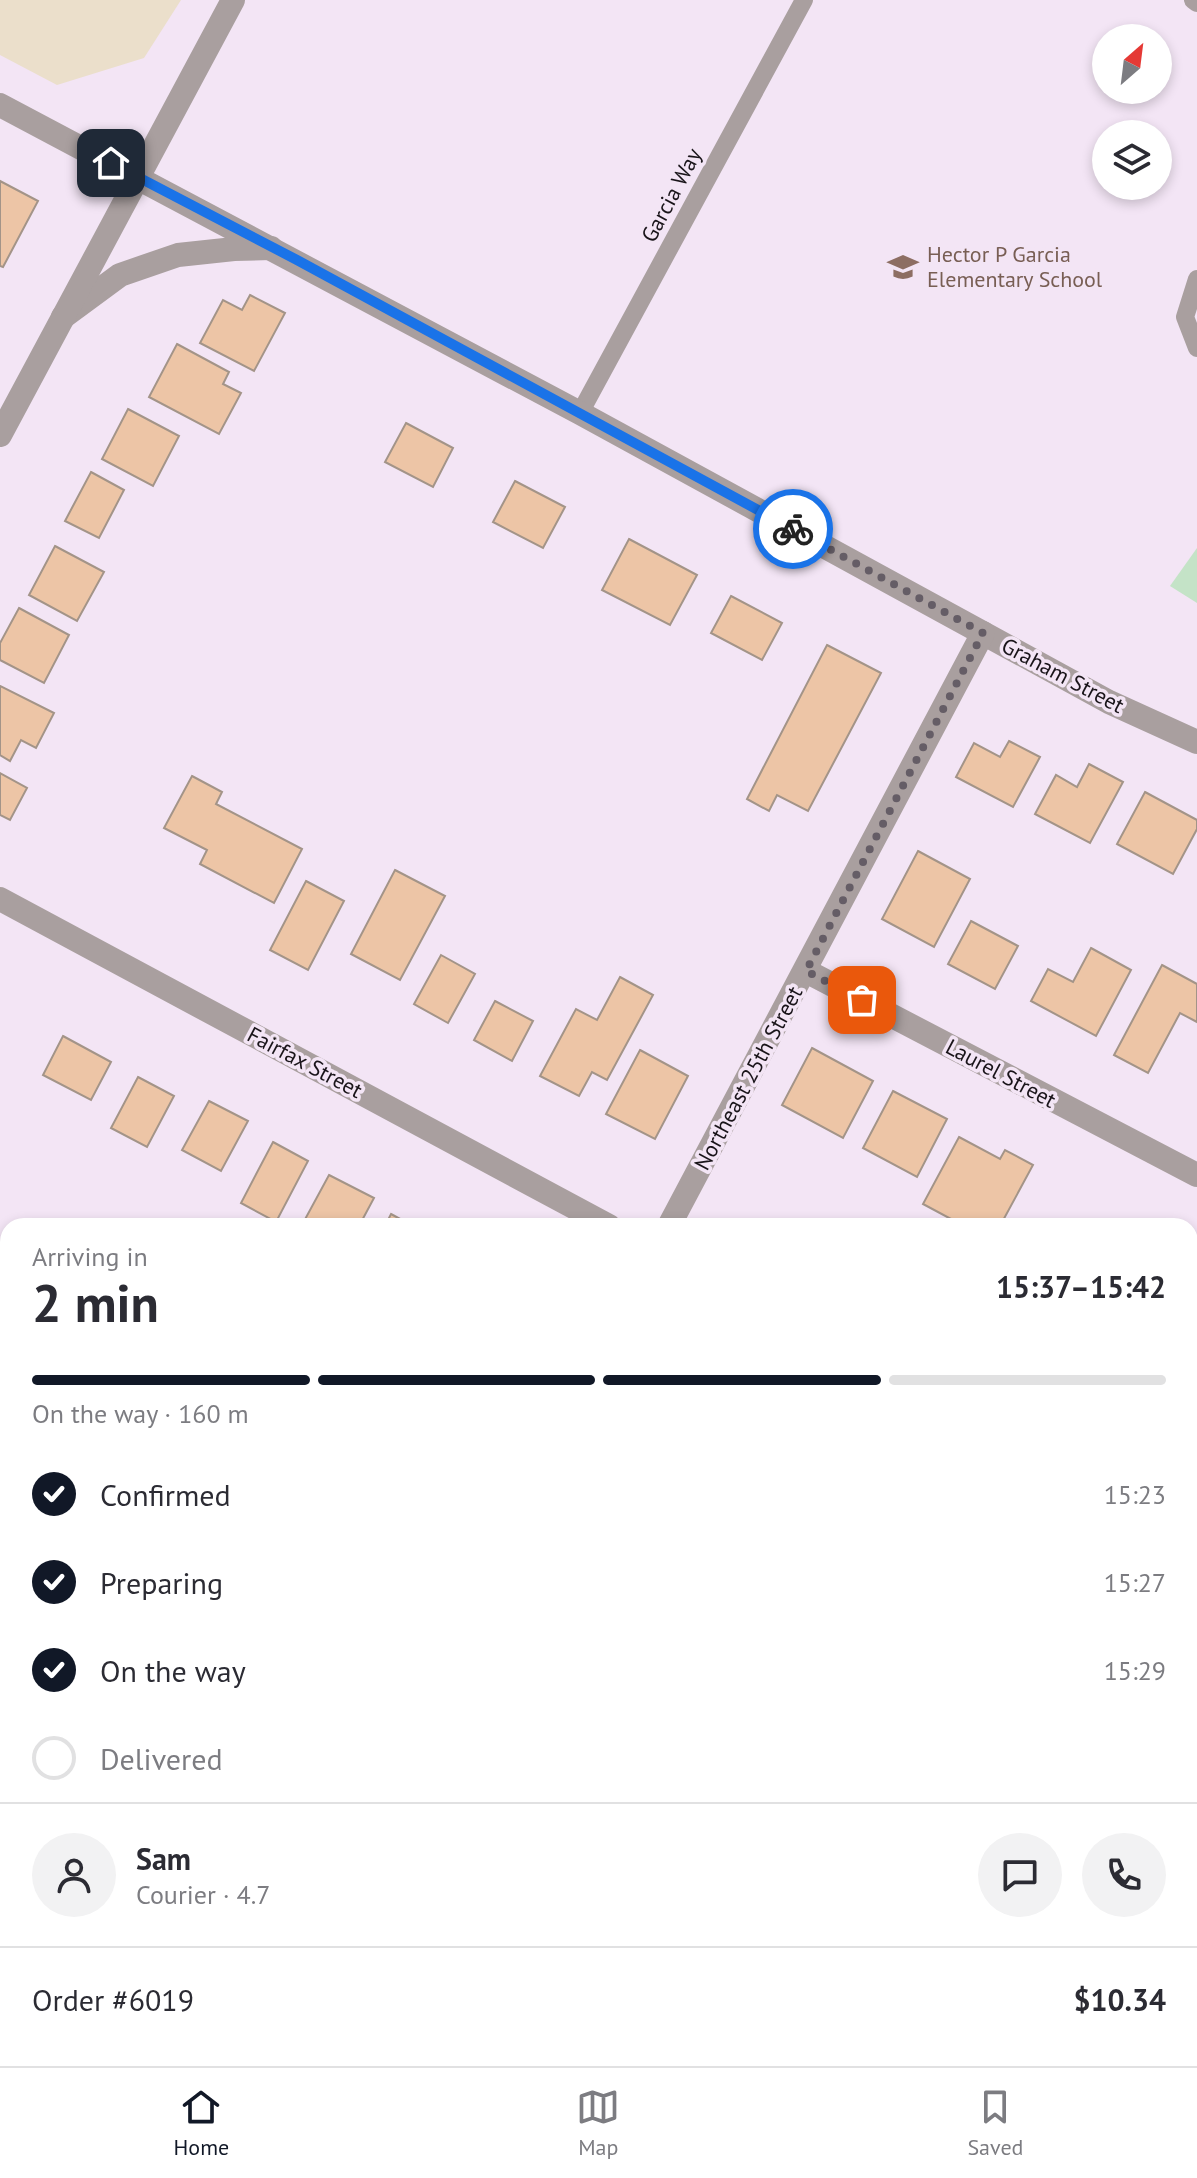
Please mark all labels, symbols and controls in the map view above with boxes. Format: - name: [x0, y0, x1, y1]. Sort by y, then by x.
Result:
- north arrow: [1092, 24, 1172, 104]
- map controls: [1092, 24, 1172, 200]
- button: layers: [1092, 120, 1172, 200]
- pin: [77, 129, 145, 197]
- icon: home: [89, 141, 133, 185]
- street label: Garcia Way: [635, 143, 708, 247]
- place label: Hector P Garcia Elementary School: [927, 240, 1103, 293]
- school or university icon: Hector P Garcia Elementary School: [886, 250, 920, 284]
- courier: [753, 489, 833, 569]
- icon: bike: [771, 507, 815, 551]
- street label: Graham Street: [997, 631, 1130, 719]
- pin: [828, 966, 896, 1034]
- icon: bag: [840, 978, 884, 1022]
- street label: Northeast 25th Street: [688, 981, 809, 1175]
- street label: Fairfax Street: [243, 1020, 368, 1104]
- street label: Laurel Street: [941, 1032, 1061, 1114]
- text: Arriving in: [32, 1240, 148, 1273]
- text: 15:37–15:42: [996, 1267, 1166, 1306]
- text: 2 min: [32, 1269, 159, 1336]
- text: On the way · 160 m: [32, 1397, 249, 1430]
- icon: check: [32, 1472, 76, 1516]
- text: Confirmed: [100, 1475, 231, 1514]
- text: 15:23: [1104, 1478, 1166, 1511]
- icon: check: [32, 1560, 76, 1604]
- text: Preparing: [100, 1563, 223, 1602]
- text: 15:27: [1104, 1566, 1166, 1599]
- icon: check: [32, 1648, 76, 1692]
- text: On the way: [100, 1651, 246, 1690]
- text: 15:29: [1104, 1654, 1166, 1687]
- text: Delivered: [100, 1739, 223, 1778]
- button: person: [32, 1833, 116, 1917]
- button: chat: [978, 1833, 1062, 1917]
- button: phone: [1082, 1833, 1166, 1917]
- text: Sam: [136, 1839, 191, 1878]
- text: Courier · 4.7: [136, 1878, 270, 1911]
- text: Order #6019: [32, 1980, 194, 2019]
- text: $10.34: [1074, 1980, 1166, 2019]
- tab: Home: [174, 2085, 229, 2161]
- tab: Map: [576, 2085, 620, 2161]
- tab: Saved: [967, 2085, 1023, 2161]

